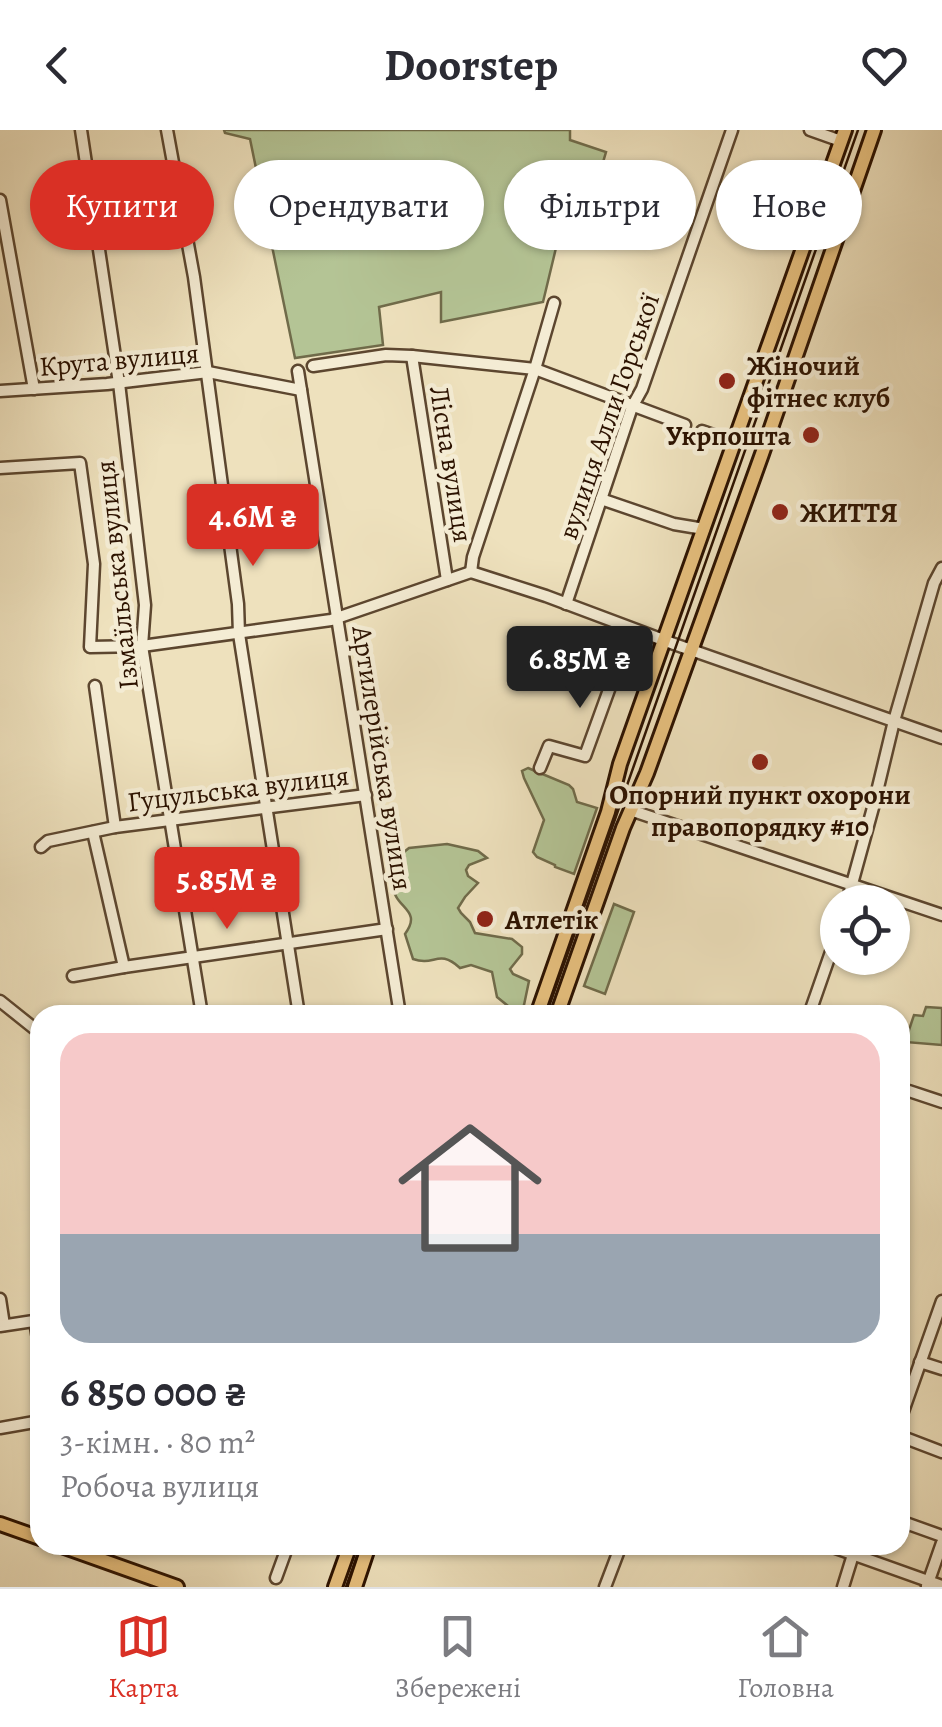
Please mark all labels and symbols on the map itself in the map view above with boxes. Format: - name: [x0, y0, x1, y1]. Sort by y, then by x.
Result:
- street label: вулиця Алли Горської: [549, 288, 669, 545]
- street label: Крута вулиця: [37, 334, 201, 386]
- place label: Жіночий фітнес клуб: [747, 347, 890, 417]
- marker: Жіночий фітнес клуб: [716, 370, 738, 392]
- street label: Лісна вулиця: [420, 383, 482, 545]
- place label: Укрпошта: [666, 417, 792, 455]
- marker: Укрпошта: [800, 424, 822, 446]
- street label: Ізмаїльська вулиця: [86, 459, 148, 691]
- pin: 4.6M ₴: [172, 484, 334, 569]
- place label: ЖИТТЯ: [800, 494, 898, 532]
- marker: ЖИТТЯ: [769, 501, 791, 523]
- street label: Артилерійська вулиця: [342, 622, 422, 893]
- pin: 6.85M ₴: [488, 626, 672, 711]
- marker: Опорний пункт охорони правопорядку #10: [749, 751, 771, 773]
- street label: Гуцульська вулиця: [125, 757, 351, 821]
- place label: Опорний пункт охорони правопорядку #10: [609, 776, 911, 846]
- pin: 5.85M ₴: [135, 847, 319, 932]
- place label: Атлетік: [504, 901, 599, 939]
- marker: Атлетік: [474, 908, 496, 930]

